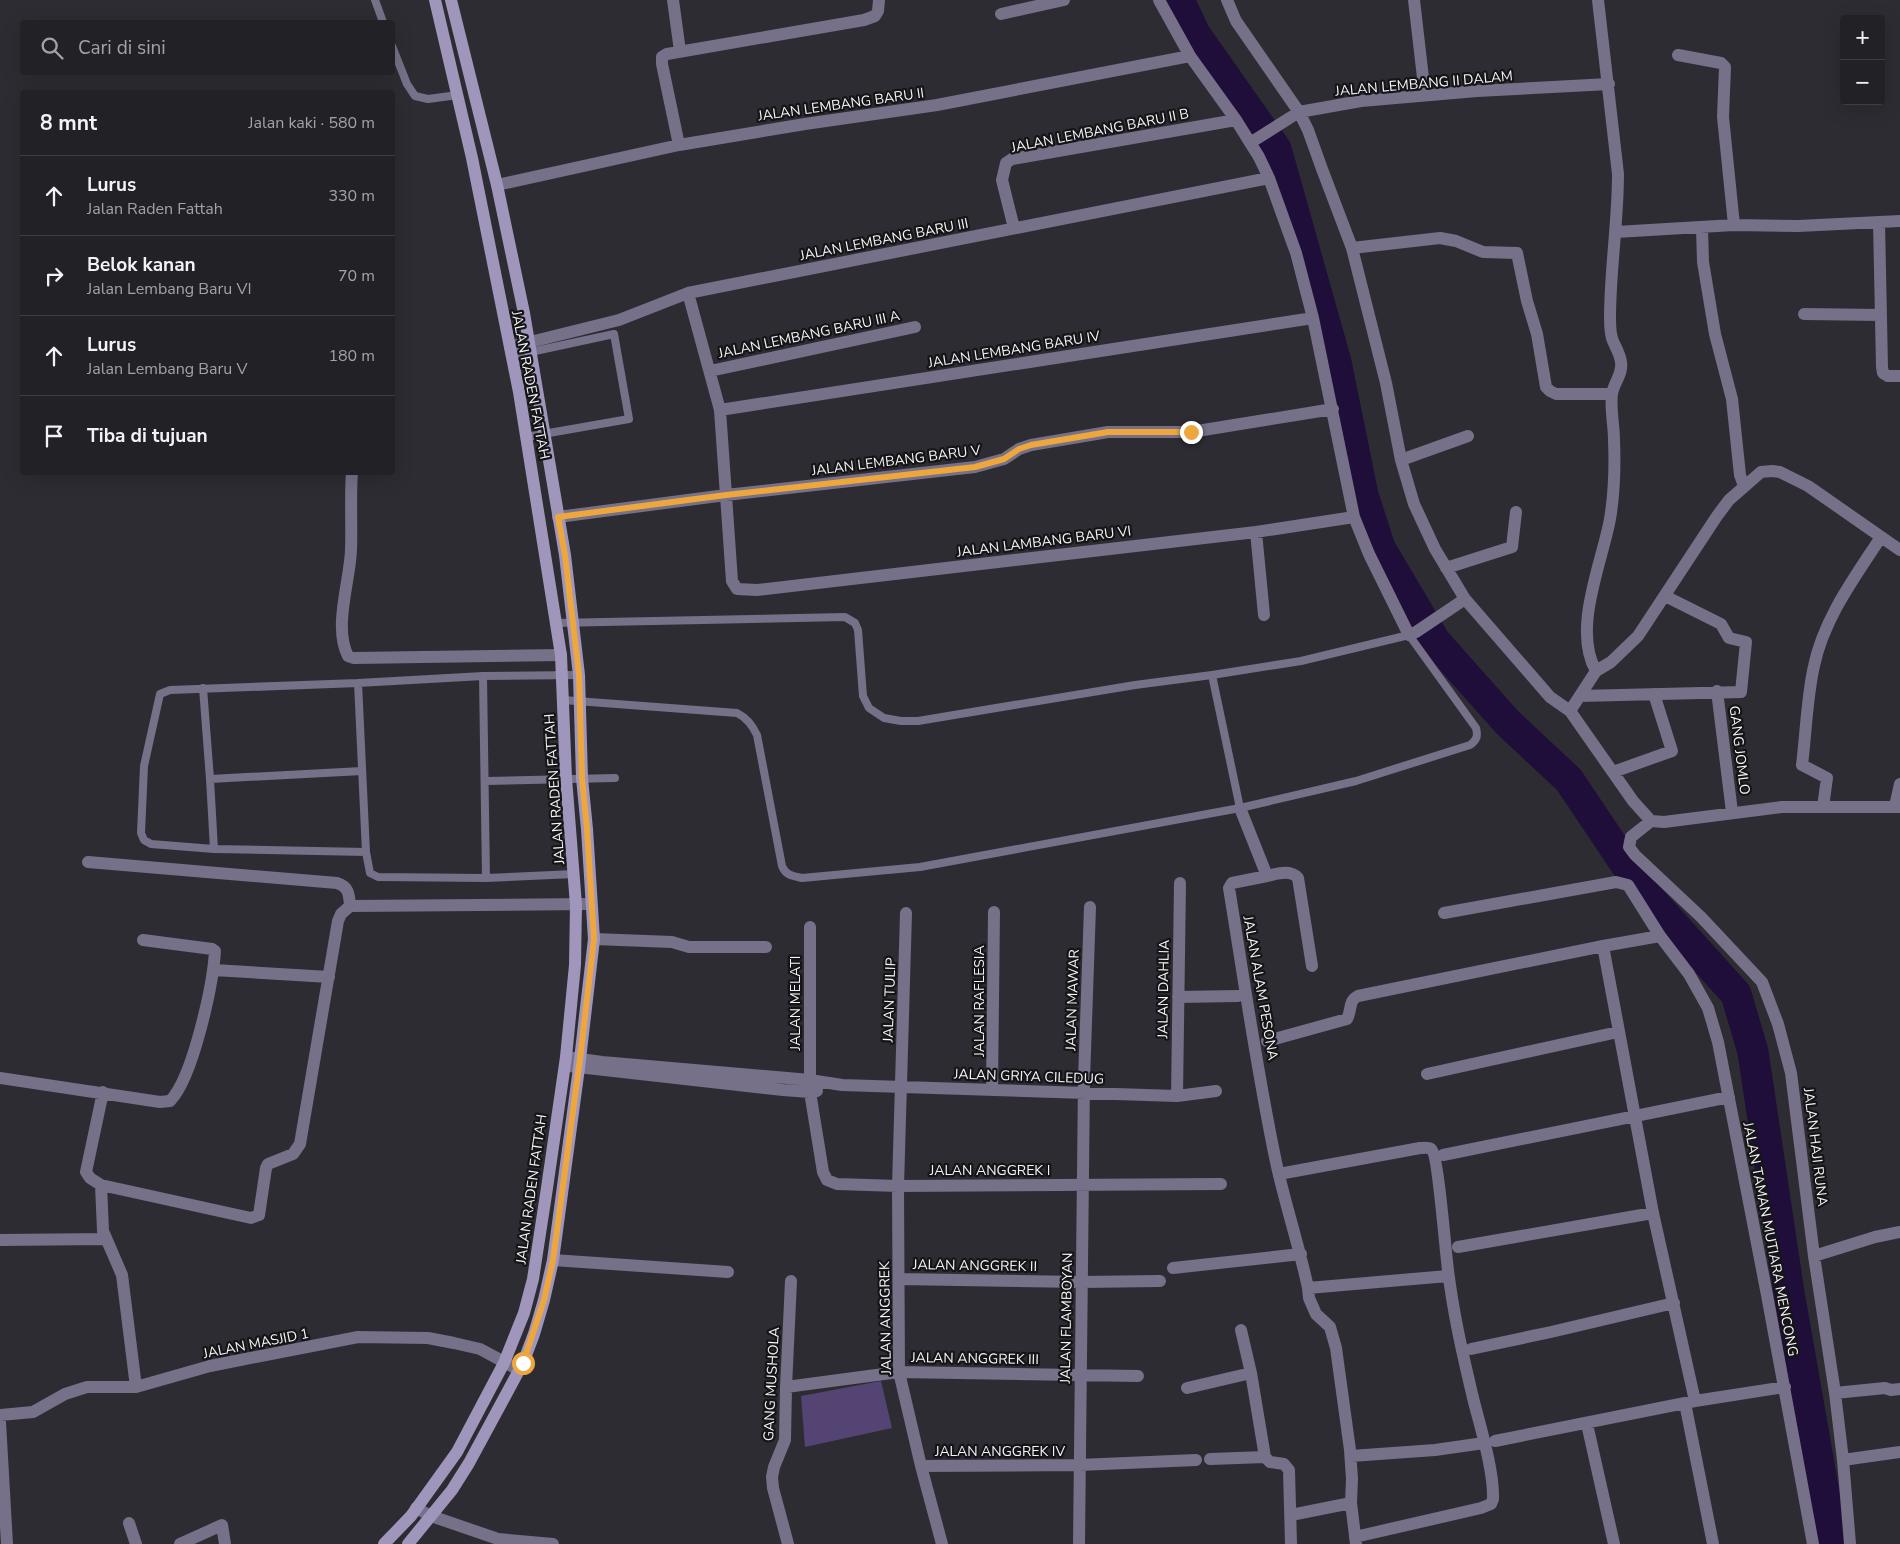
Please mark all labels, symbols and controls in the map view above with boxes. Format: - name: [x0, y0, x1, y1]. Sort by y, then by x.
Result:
- map controls: [1840, 15, 1885, 105]
- button: +: [1840, 15, 1885, 60]
- search box: [20, 20, 395, 75]
- icon: search: [38, 34, 66, 62]
- text: Cari di sini: [78, 35, 166, 61]
- button: −: [1840, 60, 1885, 105]
- street label: JALAN LEMBANG II DALAM: [1333, 66, 1514, 101]
- street label: JALAN LEMBANG BARU II: [756, 83, 925, 126]
- street label: JALAN LEMBANG BARU II B: [1009, 104, 1191, 157]
- text: 8 mnt: [40, 109, 97, 137]
- text: Jalan kaki · 580 m: [248, 112, 375, 134]
- text: Lurus: [87, 172, 136, 198]
- icon: ahead: [40, 182, 68, 210]
- text: 330 m: [328, 185, 375, 207]
- text: Jalan Raden Fattah: [87, 198, 223, 220]
- street label: JALAN LEMBANG BARU III: [797, 214, 970, 265]
- text: Belok kanan: [87, 252, 196, 278]
- icon: right: [40, 262, 68, 290]
- text: 70 m: [338, 265, 375, 287]
- text: Jalan Lembang Baru VI: [87, 278, 252, 300]
- street label: JALAN LEMBANG BARU III A: [716, 306, 902, 363]
- street label: JALAN RADEN FATTAH: [507, 308, 554, 461]
- street label: JALAN LEMBANG BARU IV: [926, 326, 1102, 373]
- text: Lurus: [87, 332, 136, 358]
- icon: ahead: [40, 342, 68, 370]
- text: 180 m: [328, 345, 375, 367]
- text: Jalan Lembang Baru V: [87, 358, 247, 380]
- route end: [1180, 421, 1203, 444]
- icon: arrive: [40, 422, 68, 450]
- text: Tiba di tujuan: [87, 423, 208, 449]
- street label: JALAN LEMBANG BARU V: [810, 441, 982, 480]
- street label: JALAN LAMBANG BARU VI: [955, 521, 1132, 562]
- street label: GANG JOMLO: [1725, 704, 1754, 796]
- street label: JALAN RADEN FATTAH: [540, 713, 569, 866]
- street label: JALAN ALAM PESONA: [1238, 913, 1283, 1062]
- street label: JALAN DAHLIA: [1153, 939, 1174, 1040]
- street label: JALAN RAFLESIA: [970, 945, 989, 1058]
- street label: JALAN MAWAR: [1061, 949, 1084, 1052]
- street label: JALAN MELATI: [786, 956, 805, 1051]
- street label: JALAN TULIP: [878, 957, 900, 1044]
- street label: JALAN GRIYA CILEDUG: [953, 1064, 1104, 1089]
- street label: JALAN HAJI RUNA: [1799, 1086, 1832, 1207]
- street label: JALAN RADEN FATTAH: [511, 1113, 551, 1266]
- street label: JALAN TAMAN MUTIARA MENCONG: [1738, 1119, 1803, 1358]
- street label: JALAN ANGGREK I: [929, 1161, 1050, 1180]
- street label: JALAN FLAMBOYAN: [1056, 1252, 1077, 1385]
- street label: JALAN ANGGREK II: [912, 1255, 1037, 1276]
- street label: JALAN ANGGREK: [875, 1261, 896, 1376]
- street label: JALAN MASJID 1: [201, 1324, 311, 1363]
- street label: GANG MUSHOLA: [759, 1327, 784, 1442]
- street label: JALAN ANGGREK III: [910, 1348, 1039, 1369]
- route start: [512, 1352, 535, 1375]
- street label: JALAN ANGGREK IV: [934, 1442, 1065, 1461]

